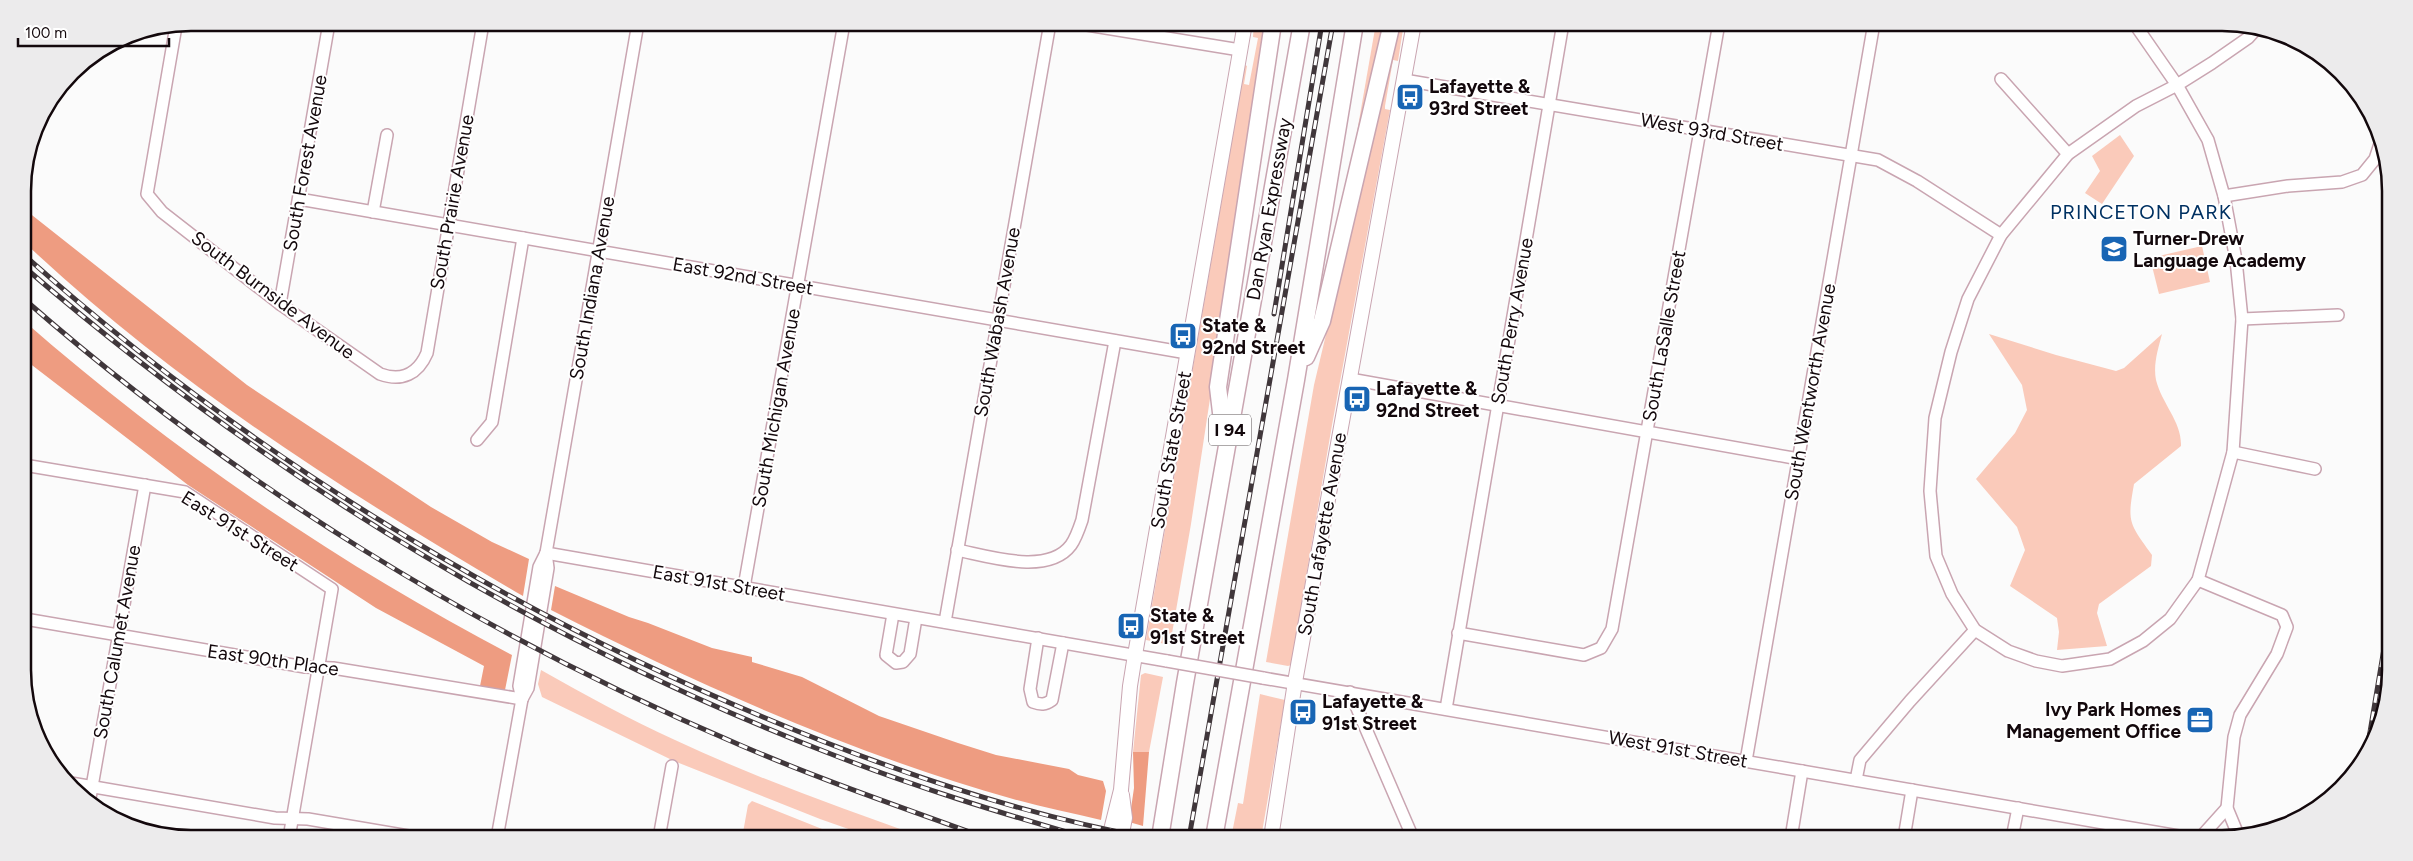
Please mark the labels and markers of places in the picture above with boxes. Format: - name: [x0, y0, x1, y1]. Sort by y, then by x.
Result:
- place label: Lafayette & 93rd Street: [1429, 75, 1531, 120]
- bus stop icon: Lafayette & 93rd Street: [1395, 82, 1425, 112]
- place label: Turner-Drew Language Academy: [2133, 227, 2306, 272]
- school or university icon: Turner-Drew Language Academy: [2099, 234, 2129, 264]
- place label: State & 92nd Street: [1202, 314, 1306, 359]
- bus stop icon: State & 92nd Street: [1168, 321, 1198, 351]
- place label: Lafayette & 92nd Street: [1376, 377, 1480, 422]
- bus stop icon: Lafayette & 92nd Street: [1342, 384, 1372, 414]
- place label: State & 91st Street: [1150, 604, 1245, 649]
- bus stop icon: State & 91st Street: [1116, 611, 1146, 641]
- place label: Lafayette & 91st Street: [1322, 690, 1424, 735]
- bus stop icon: Lafayette & 91st Street: [1288, 697, 1318, 727]
- place label: Ivy Park Homes Management Office: [2006, 698, 2181, 743]
- office icon: Ivy Park Homes Management Office: [2185, 705, 2215, 735]

